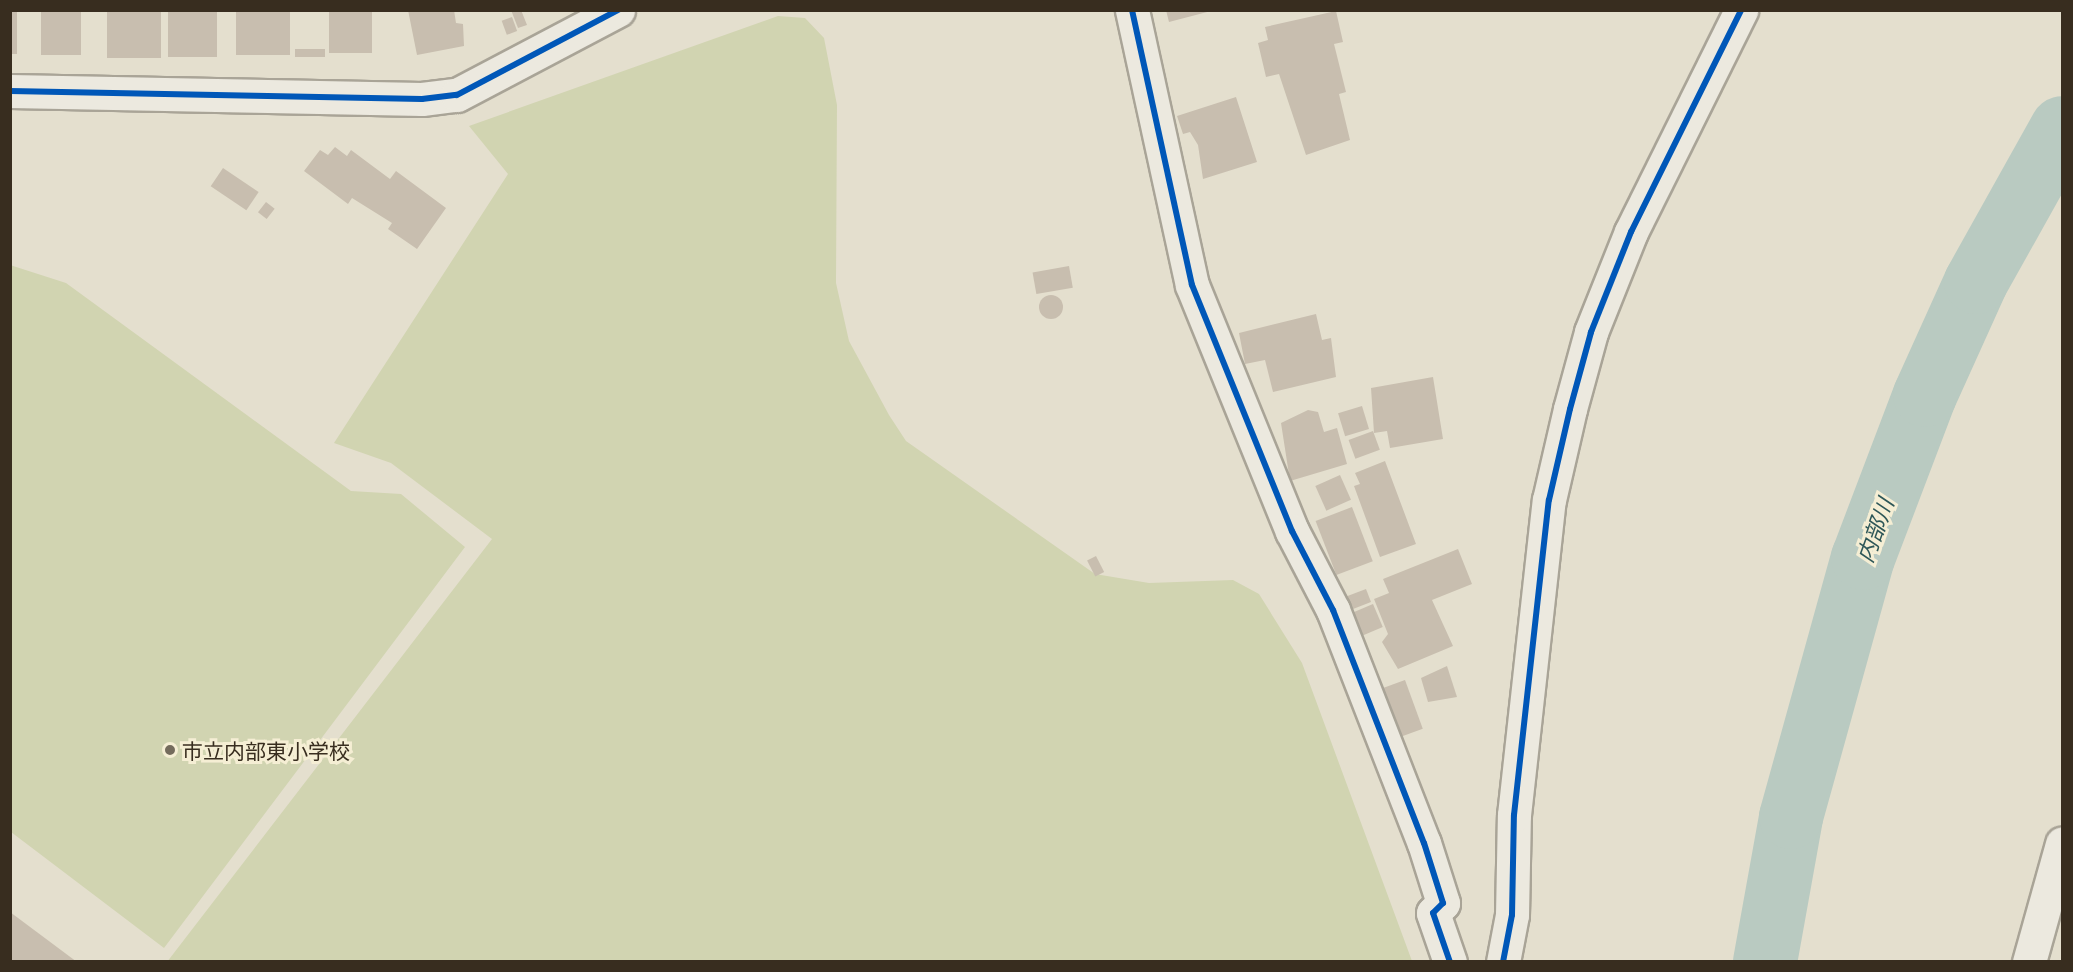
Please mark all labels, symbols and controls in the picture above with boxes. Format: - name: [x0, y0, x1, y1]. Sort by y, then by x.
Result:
- water label: 内部川: [1850, 494, 1898, 566]
- place label: 市立内部東小学校: [182, 737, 350, 763]
- marker: 市立内部東小学校: [163, 743, 177, 757]

